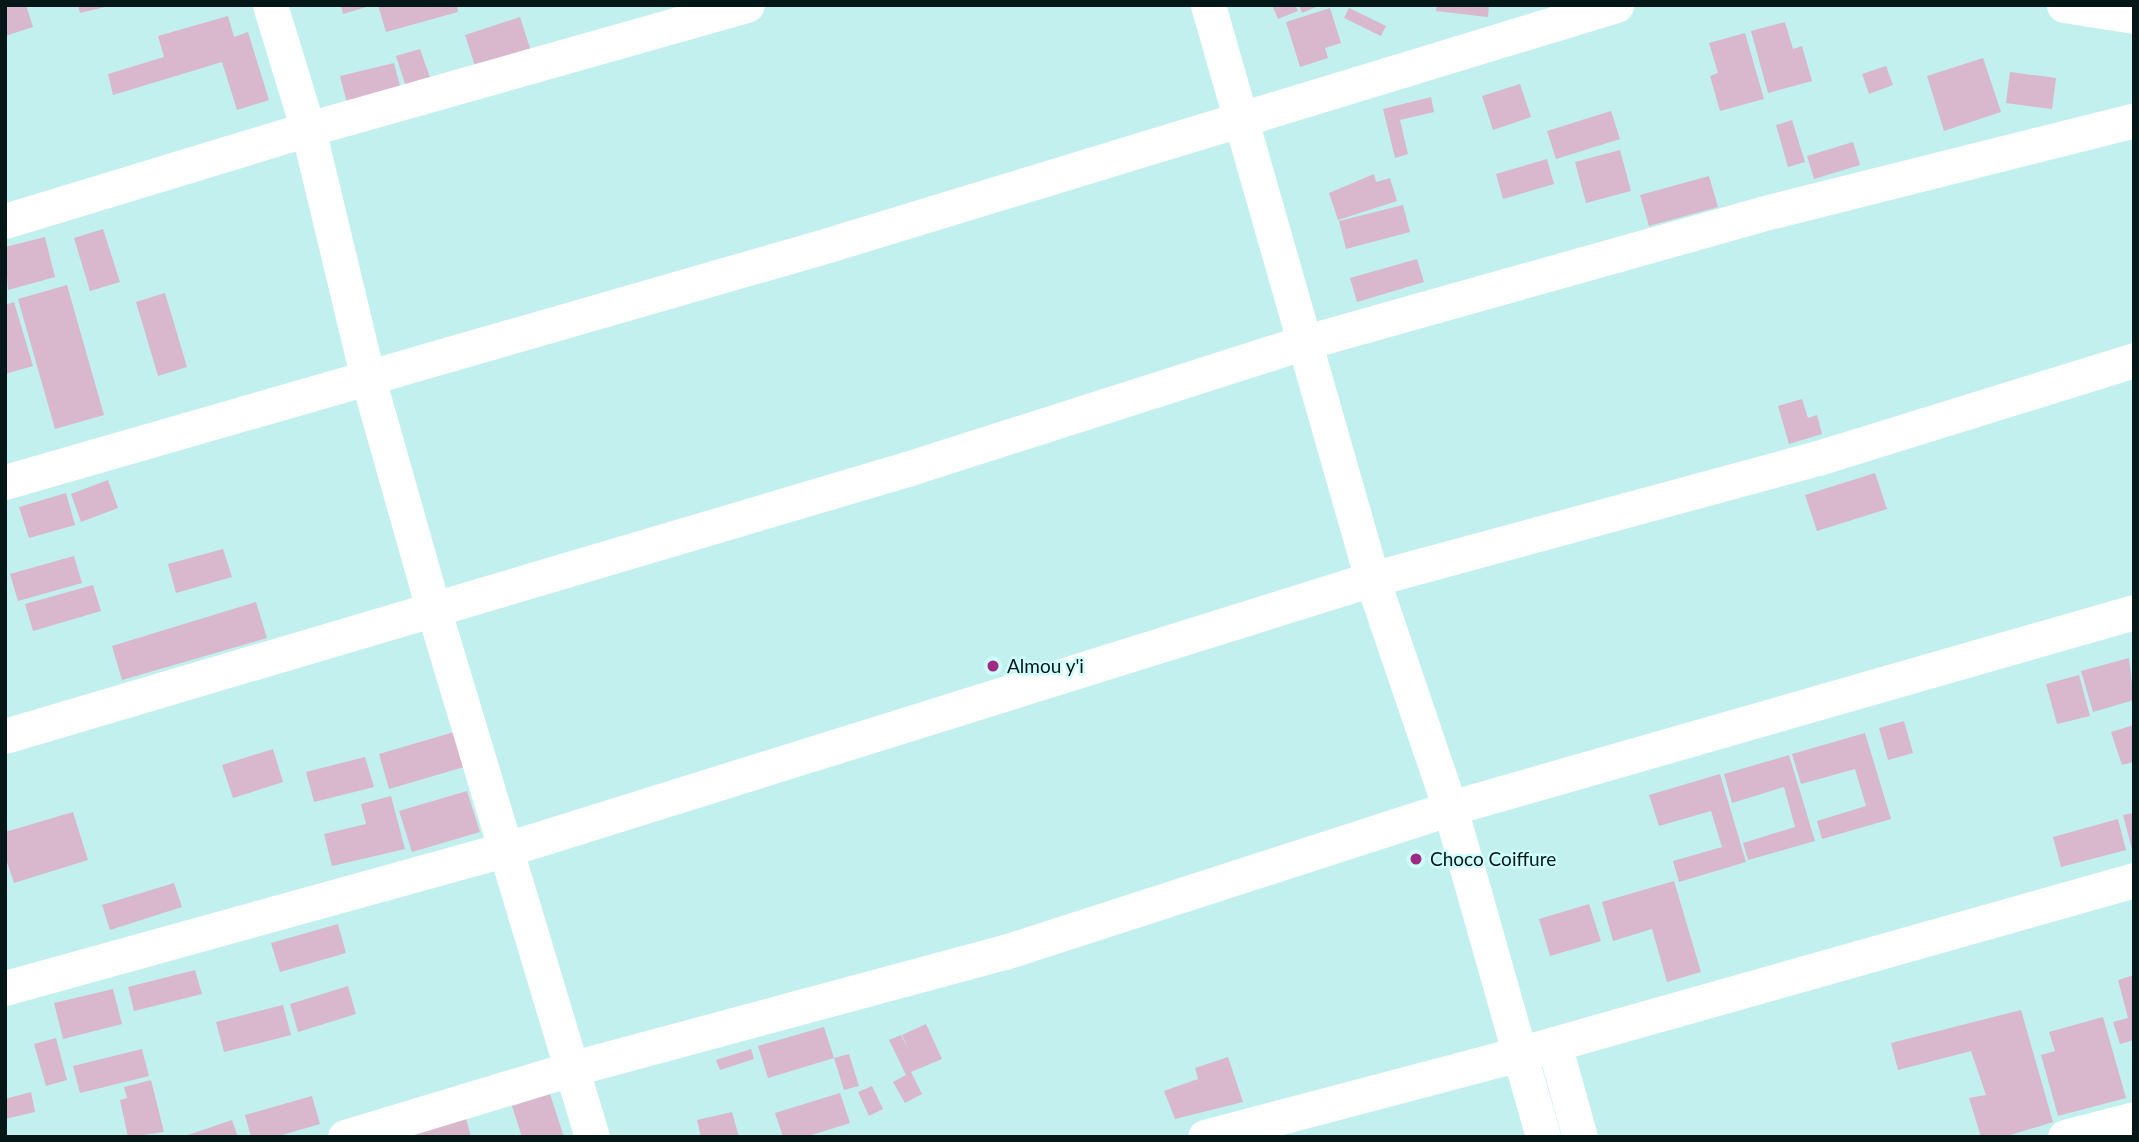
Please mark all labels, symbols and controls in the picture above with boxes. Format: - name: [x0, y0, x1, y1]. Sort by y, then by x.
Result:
- place label: Almou y'i: [1007, 655, 1084, 677]
- marker: Almou y'i: [985, 658, 1001, 674]
- place label: Choco Coiffure: [1430, 848, 1556, 870]
- marker: Choco Coiffure: [1408, 851, 1424, 867]

